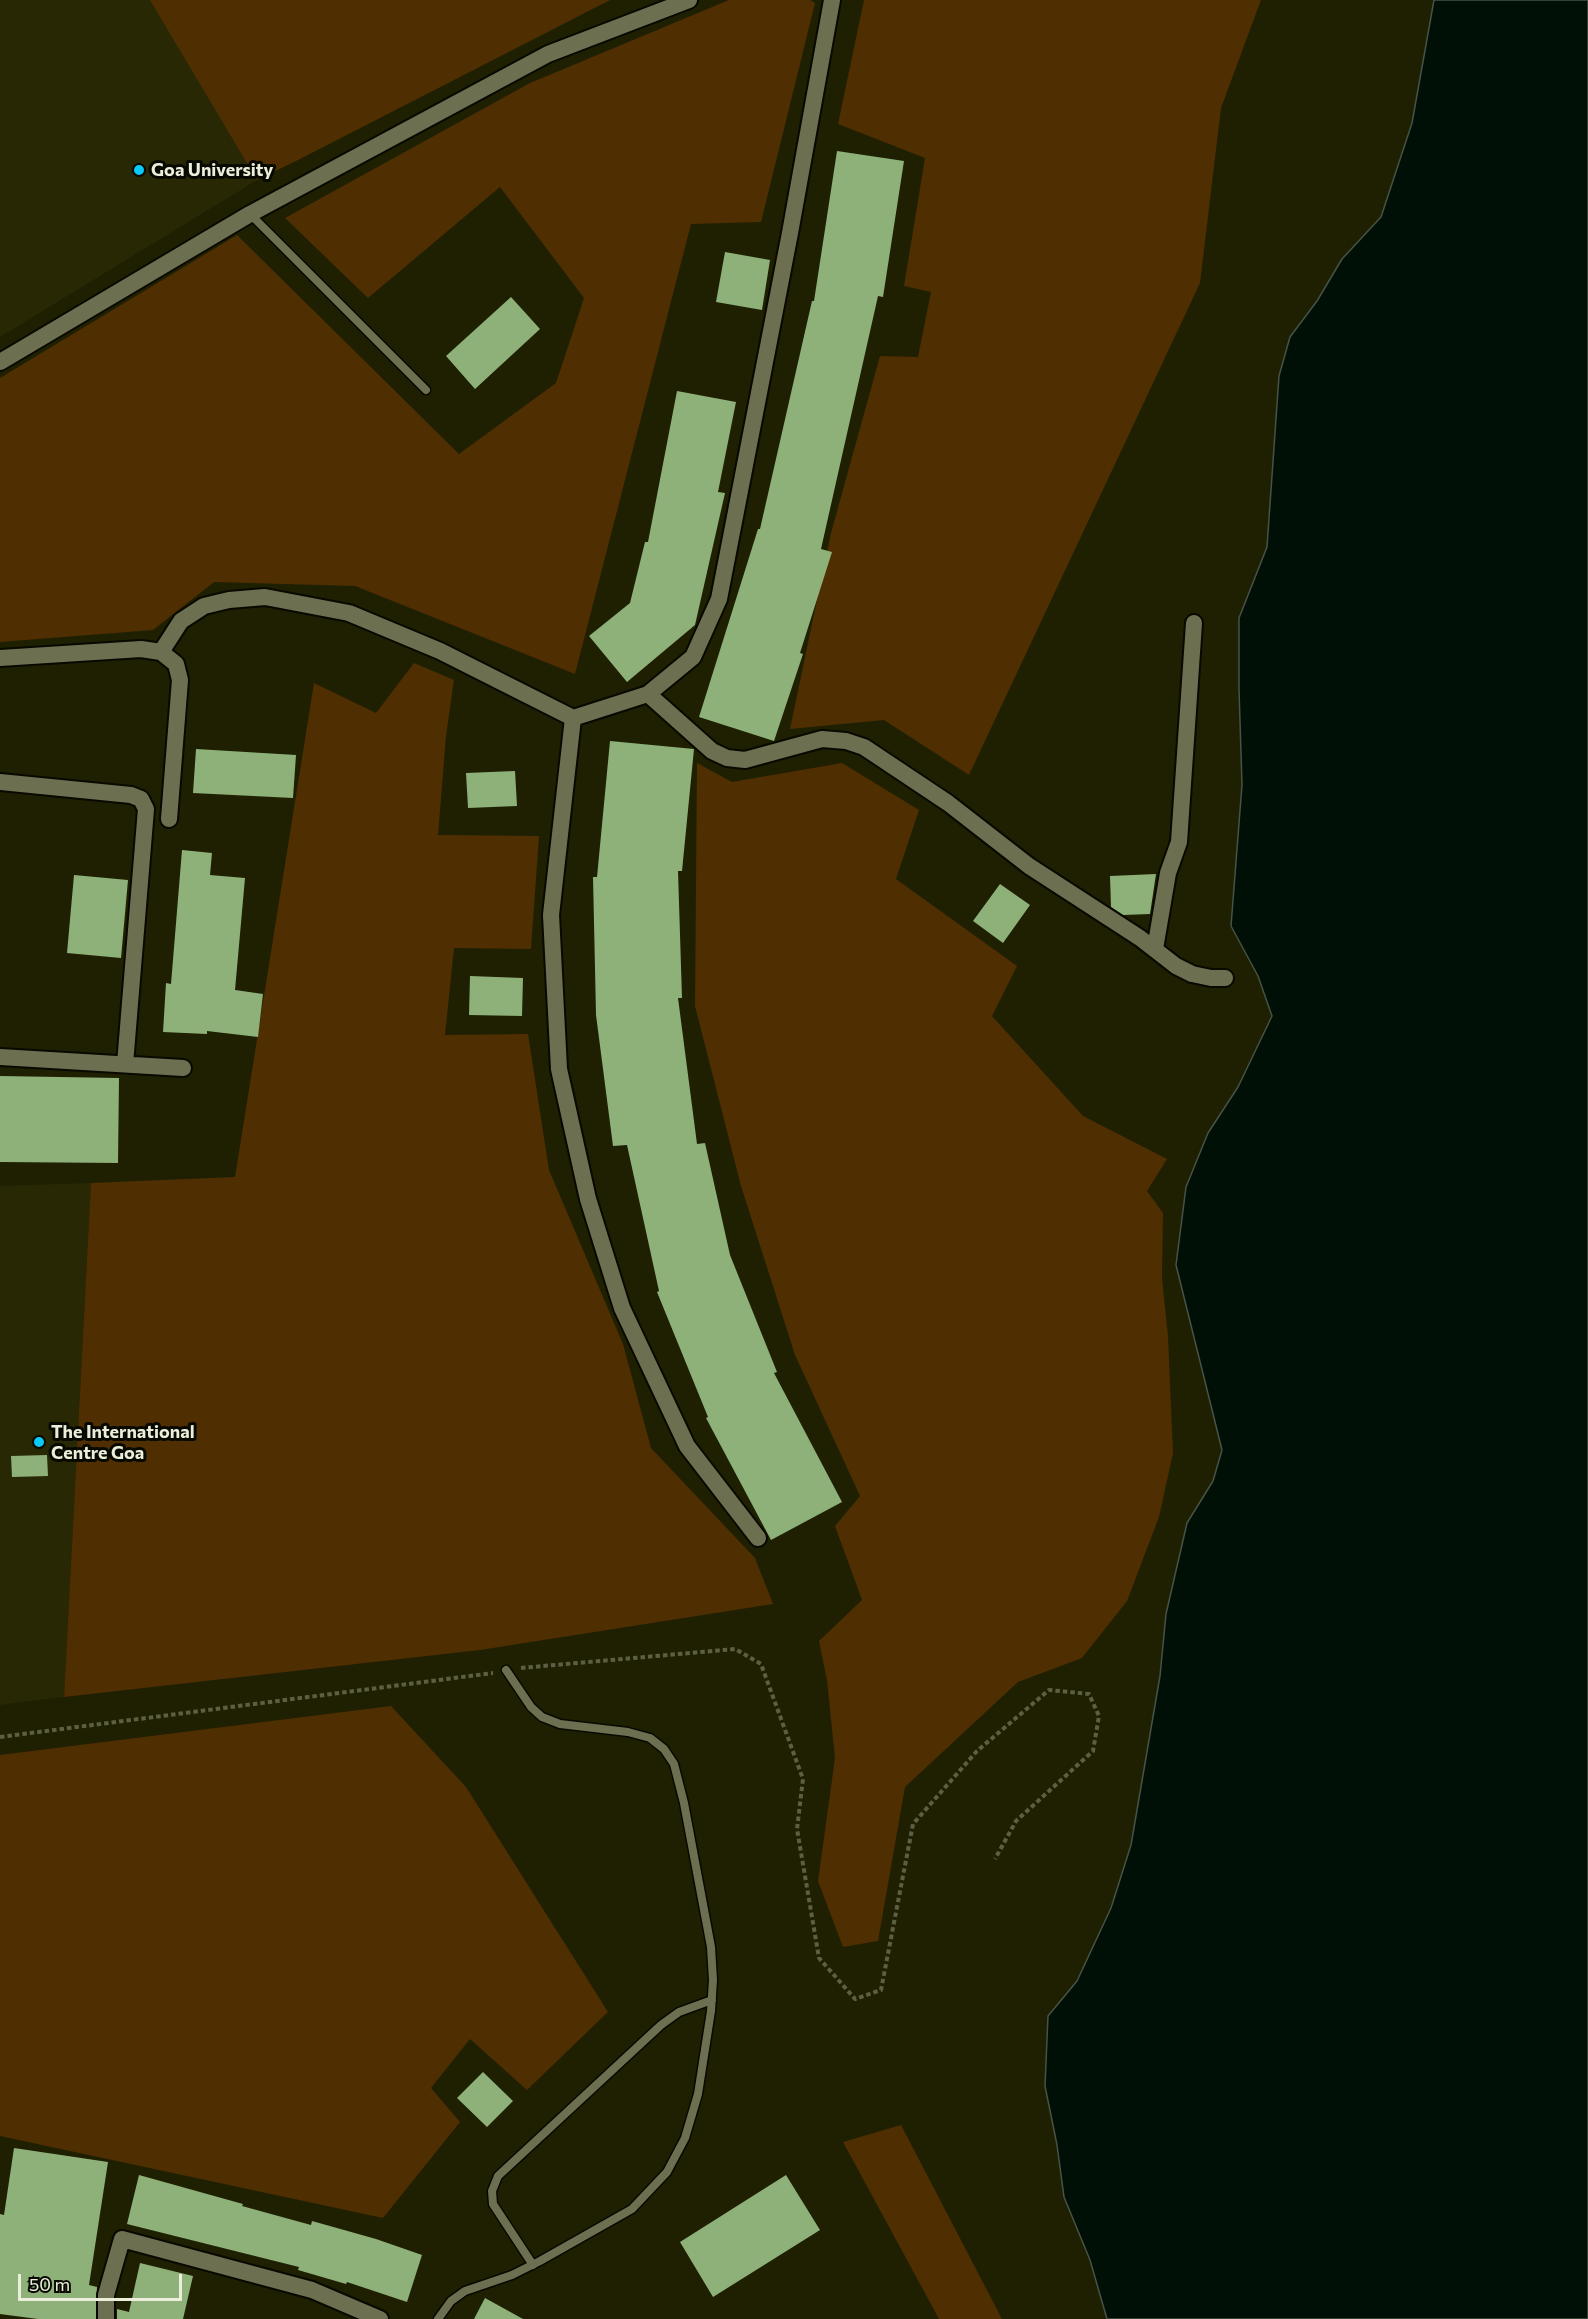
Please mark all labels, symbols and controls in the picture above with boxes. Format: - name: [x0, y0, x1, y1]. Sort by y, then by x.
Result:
- place label: Goa University: [151, 159, 273, 181]
- marker: Goa University: [132, 163, 146, 177]
- place label: The International Centre Goa: [51, 1421, 195, 1464]
- marker: The International Centre Goa: [32, 1435, 46, 1449]
- scale bar: [21, 2262, 184, 2300]
- text: 50 m: [29, 2273, 70, 2295]

